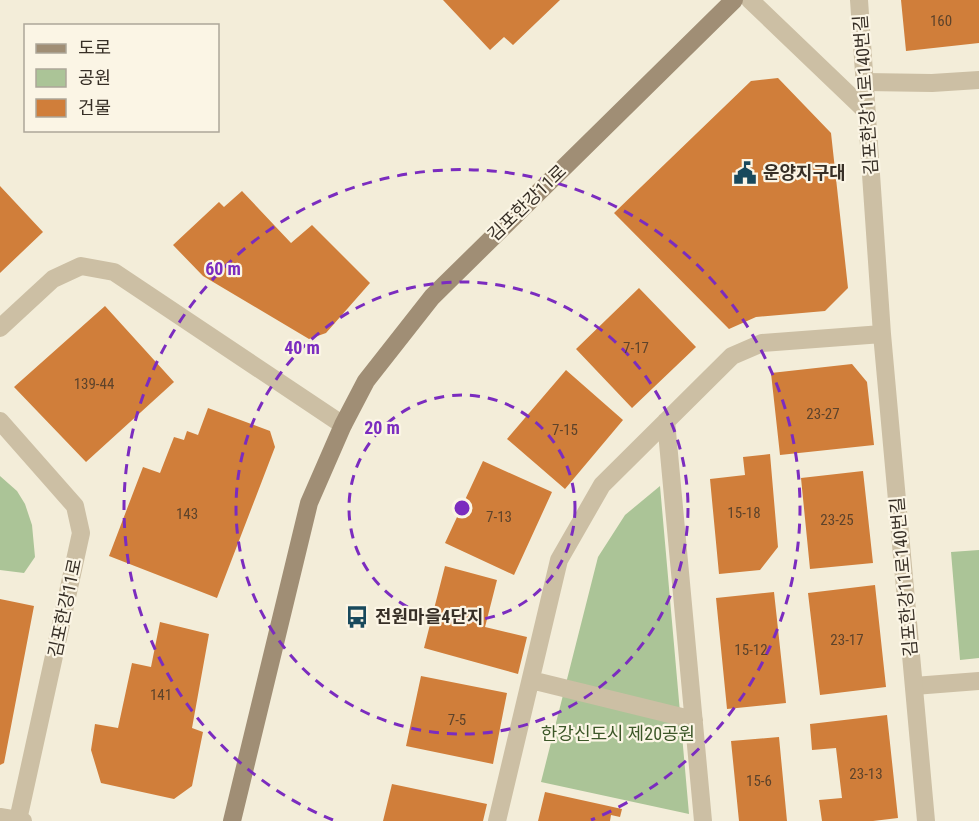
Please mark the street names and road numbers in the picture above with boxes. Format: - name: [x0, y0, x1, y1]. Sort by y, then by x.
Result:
- street label: 김포한강11로140번길: [849, 14, 882, 176]
- street label: 김포한강11로: [483, 160, 570, 245]
- street label: 김포한강11로140번길: [886, 496, 921, 658]
- street label: 김포한강11로: [44, 557, 85, 659]

